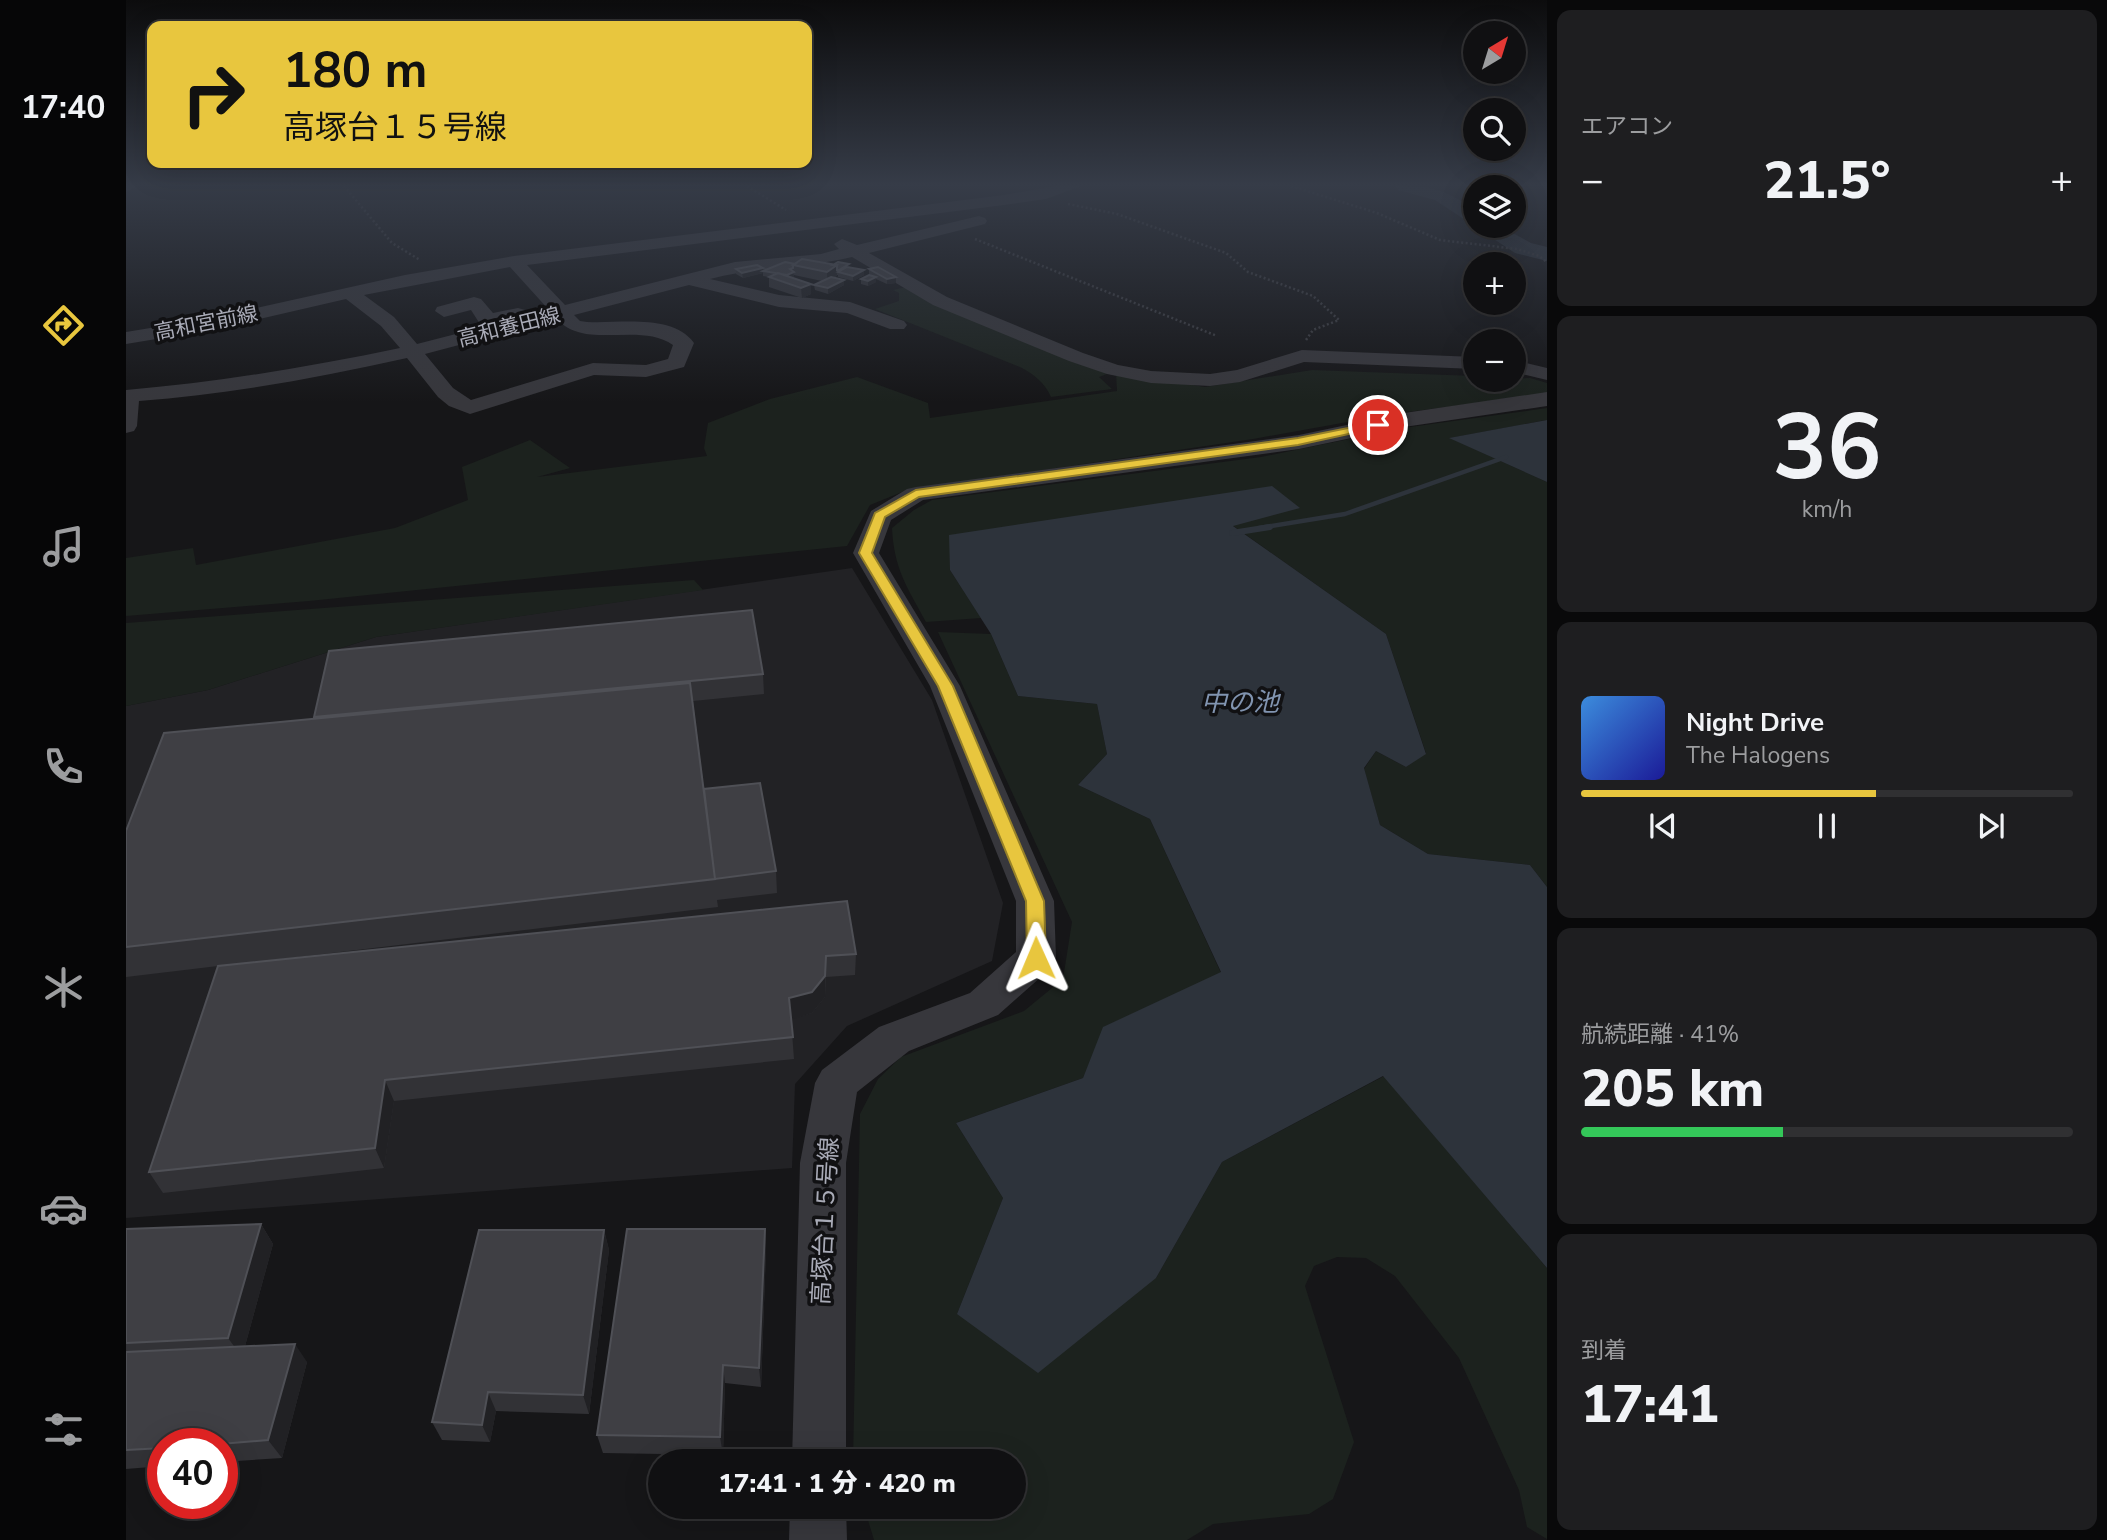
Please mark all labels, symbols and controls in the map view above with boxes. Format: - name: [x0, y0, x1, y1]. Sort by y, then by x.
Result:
- north arrow: [1463, 21, 1526, 84]
- map controls: [1463, 21, 1526, 392]
- text: 180 m: [283, 37, 427, 104]
- icon: right: [168, 49, 259, 140]
- text: 17:40: [21, 86, 105, 129]
- button: search: [1463, 98, 1526, 161]
- text: 高塚台１５号線: [283, 106, 507, 149]
- text: エアコン: [1581, 111, 1673, 142]
- text: 21.5°: [1763, 145, 1891, 216]
- text: −: [1581, 155, 1604, 206]
- text: +: [2050, 155, 2073, 206]
- button: layers: [1463, 175, 1526, 238]
- button: +: [1463, 252, 1526, 315]
- street label: 高和宮前線: [152, 299, 260, 347]
- icon: directions: [39, 301, 88, 350]
- street label: 高和養田線: [455, 301, 563, 353]
- button: −: [1463, 329, 1526, 392]
- text: 36: [1772, 386, 1882, 510]
- pin: [1348, 395, 1408, 455]
- icon: arrive: [1359, 406, 1397, 444]
- text: km/h: [1802, 494, 1852, 525]
- icon: music: [39, 522, 88, 571]
- water label: 中の池: [1201, 685, 1282, 720]
- text: Night Drive: [1686, 705, 1824, 740]
- text: The Halogens: [1686, 740, 1830, 771]
- icon: phone: [39, 742, 88, 791]
- icon: previous: [1644, 807, 1682, 845]
- icon: pause: [1808, 807, 1846, 845]
- icon: next: [1972, 807, 2010, 845]
- position arrow: [999, 921, 1073, 995]
- icon: climate: [39, 963, 88, 1012]
- text: 航続距離 · 41%: [1581, 1019, 1739, 1050]
- text: 205 km: [1581, 1053, 1764, 1124]
- street label: 高塚台１５号線: [805, 1136, 845, 1306]
- icon: car: [39, 1184, 88, 1233]
- text: 到着: [1581, 1335, 1627, 1366]
- text: 17:41: [1581, 1369, 1719, 1440]
- icon: filters: [39, 1405, 88, 1454]
- speed limit sign: 40: [147, 1428, 238, 1519]
- text: 17:41 · 1 分 · 420 m: [718, 1466, 956, 1501]

